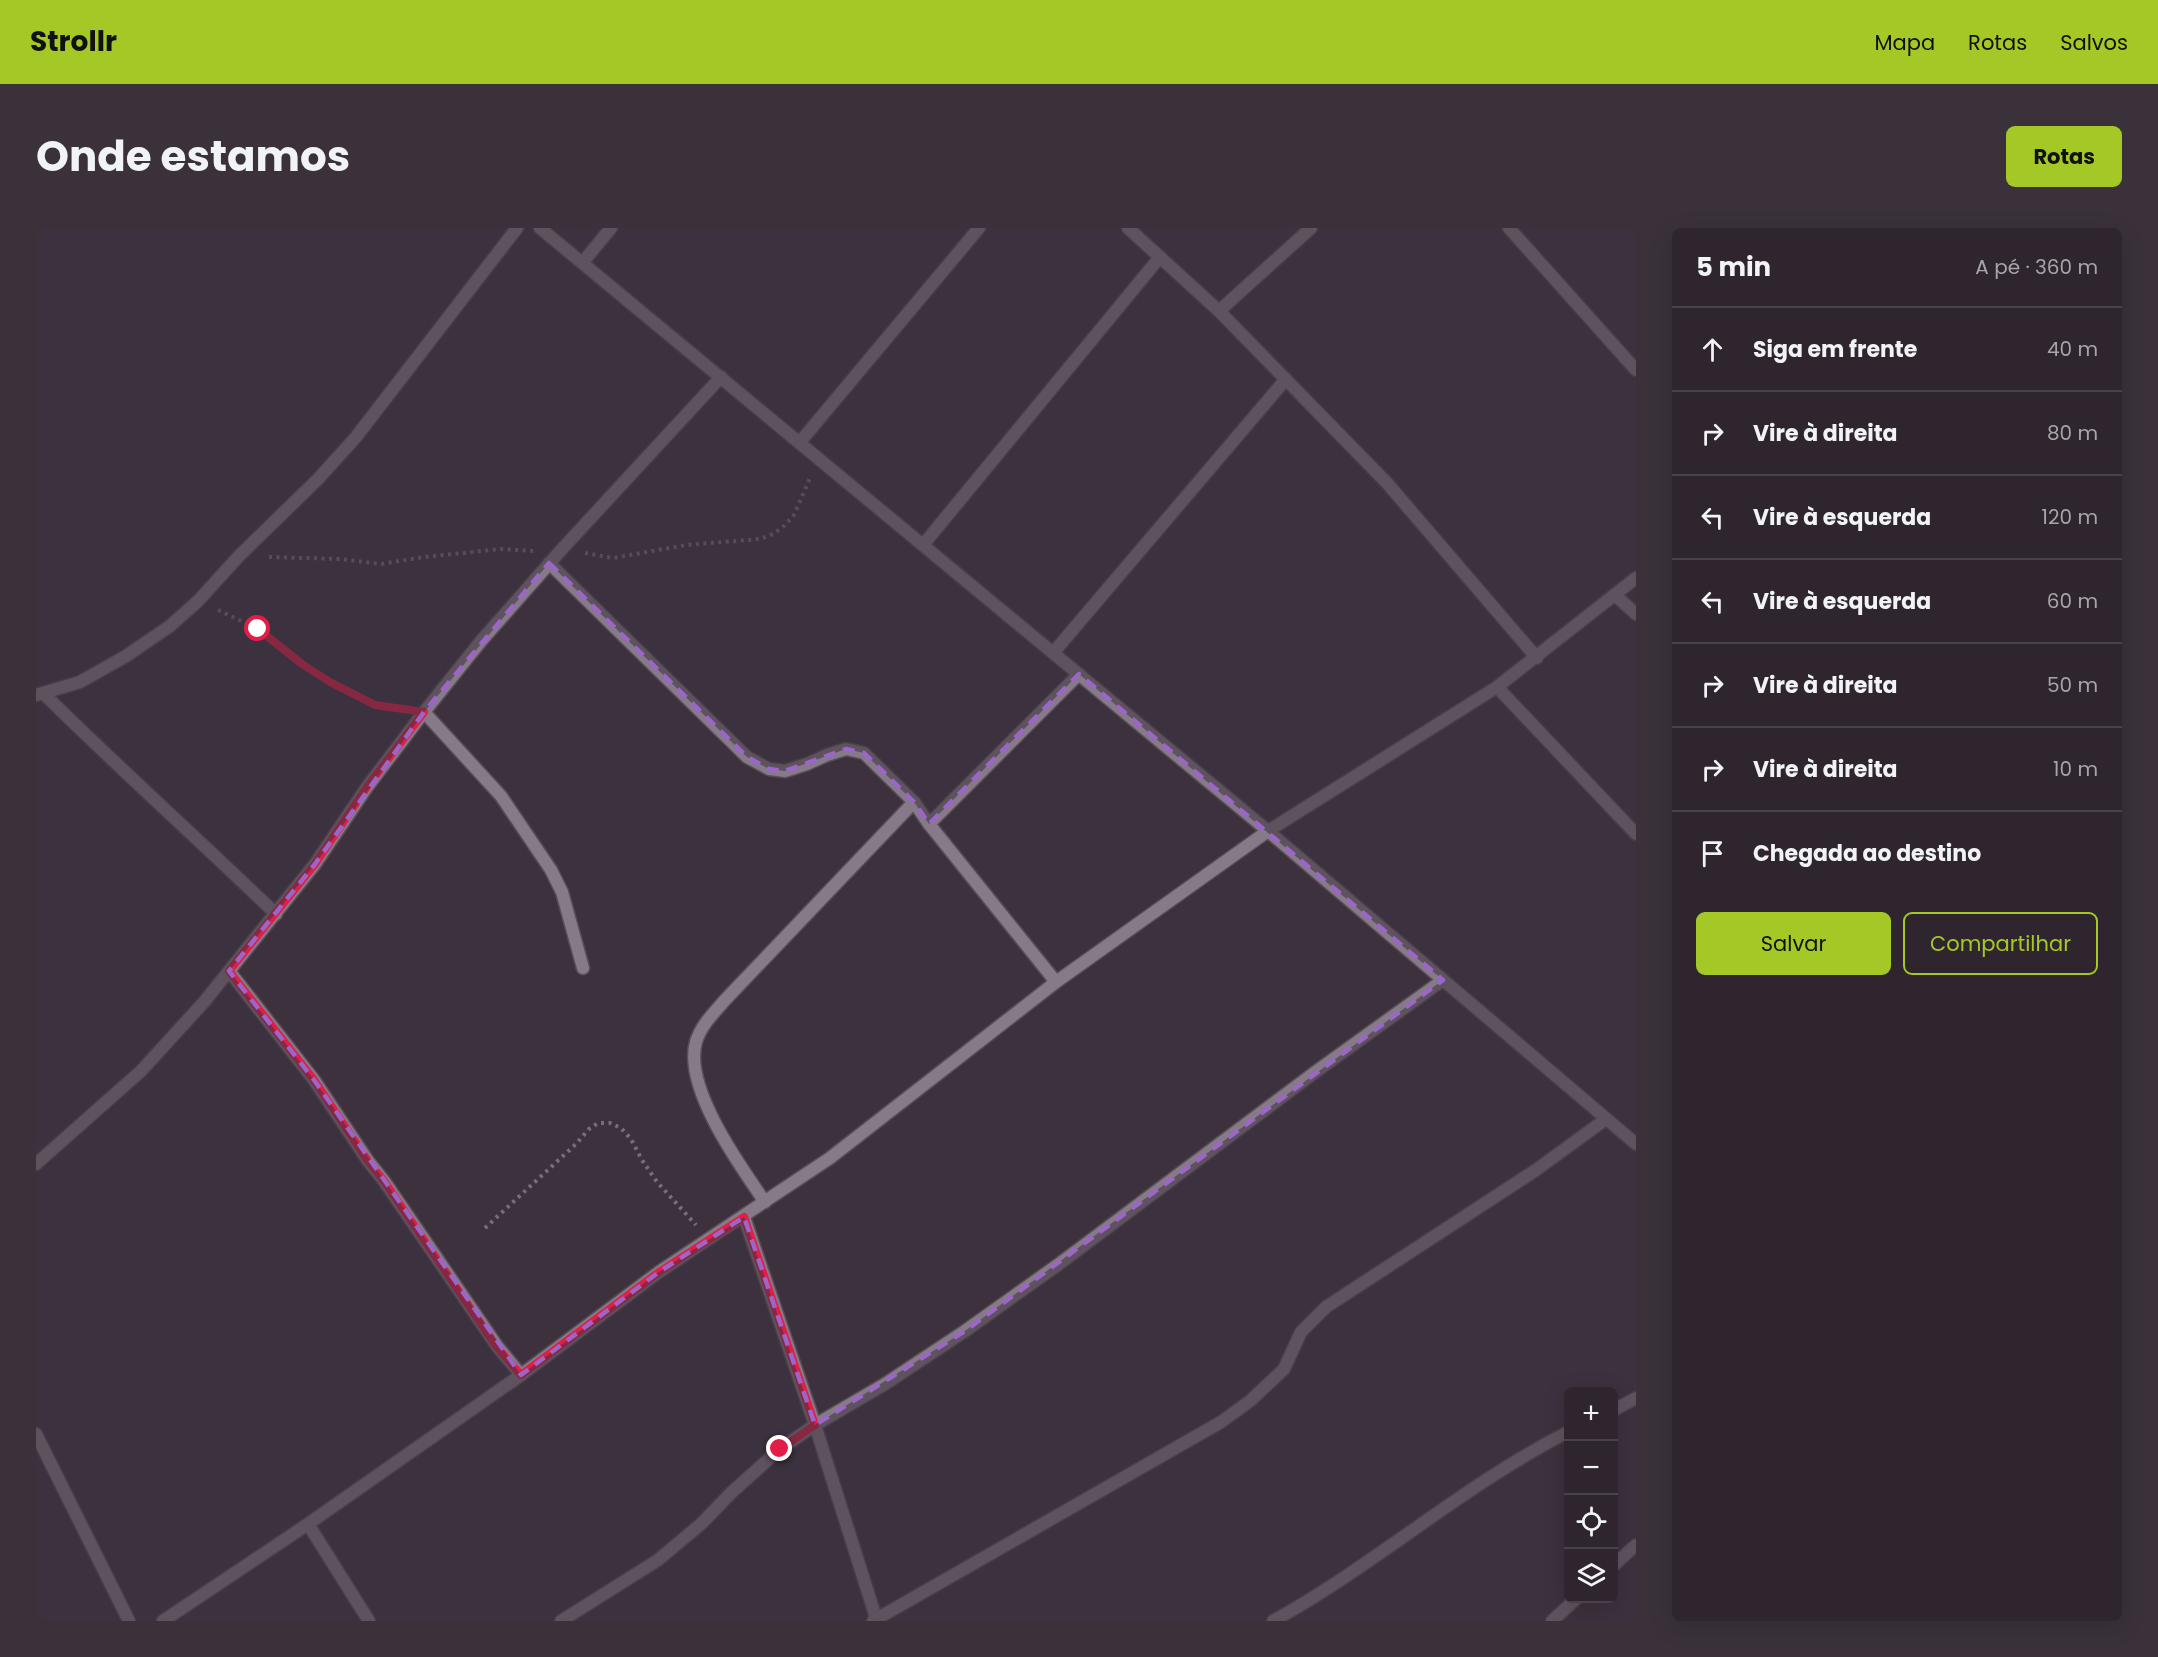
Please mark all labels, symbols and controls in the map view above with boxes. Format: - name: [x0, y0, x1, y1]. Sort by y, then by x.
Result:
- text: Strollr: [30, 22, 117, 61]
- text: Mapa: [1874, 28, 1935, 57]
- text: Rotas: [1968, 28, 2027, 57]
- text: Salvos: [2060, 28, 2128, 57]
- button: Rotas: [2006, 126, 2122, 187]
- text: Onde estamos: [36, 127, 350, 186]
- text: 5 min: [1696, 249, 1771, 285]
- text: A pé · 360 m: [1975, 253, 2098, 281]
- icon: ahead: [1696, 333, 1729, 366]
- text: Siga em frente: [1753, 334, 1917, 365]
- text: 40 m: [2047, 335, 2098, 363]
- icon: right: [1696, 417, 1729, 450]
- text: Vire à direita: [1753, 418, 1898, 449]
- text: 80 m: [2047, 419, 2098, 447]
- icon: left: [1696, 501, 1729, 534]
- text: Vire à esquerda: [1753, 502, 1931, 533]
- text: 120 m: [2042, 503, 2098, 531]
- icon: left: [1696, 585, 1729, 618]
- text: Vire à esquerda: [1753, 586, 1931, 617]
- text: 60 m: [2047, 587, 2098, 615]
- route start: [244, 615, 270, 641]
- icon: right: [1696, 669, 1729, 702]
- text: Vire à direita: [1753, 670, 1898, 701]
- text: 50 m: [2047, 671, 2098, 699]
- icon: right: [1696, 753, 1729, 786]
- text: Vire à direita: [1753, 754, 1898, 785]
- text: 10 m: [2053, 755, 2098, 783]
- icon: arrive: [1696, 837, 1729, 870]
- text: Chegada ao destino: [1753, 838, 1981, 869]
- button: Salvar: [1696, 912, 1891, 975]
- button: Compartilhar: [1903, 912, 2098, 975]
- map controls: [1564, 1387, 1618, 1603]
- button: +: [1564, 1387, 1618, 1441]
- route end: [766, 1435, 792, 1461]
- button: −: [1564, 1441, 1618, 1495]
- button: locate: [1564, 1495, 1618, 1549]
- button: layers: [1564, 1549, 1618, 1603]

